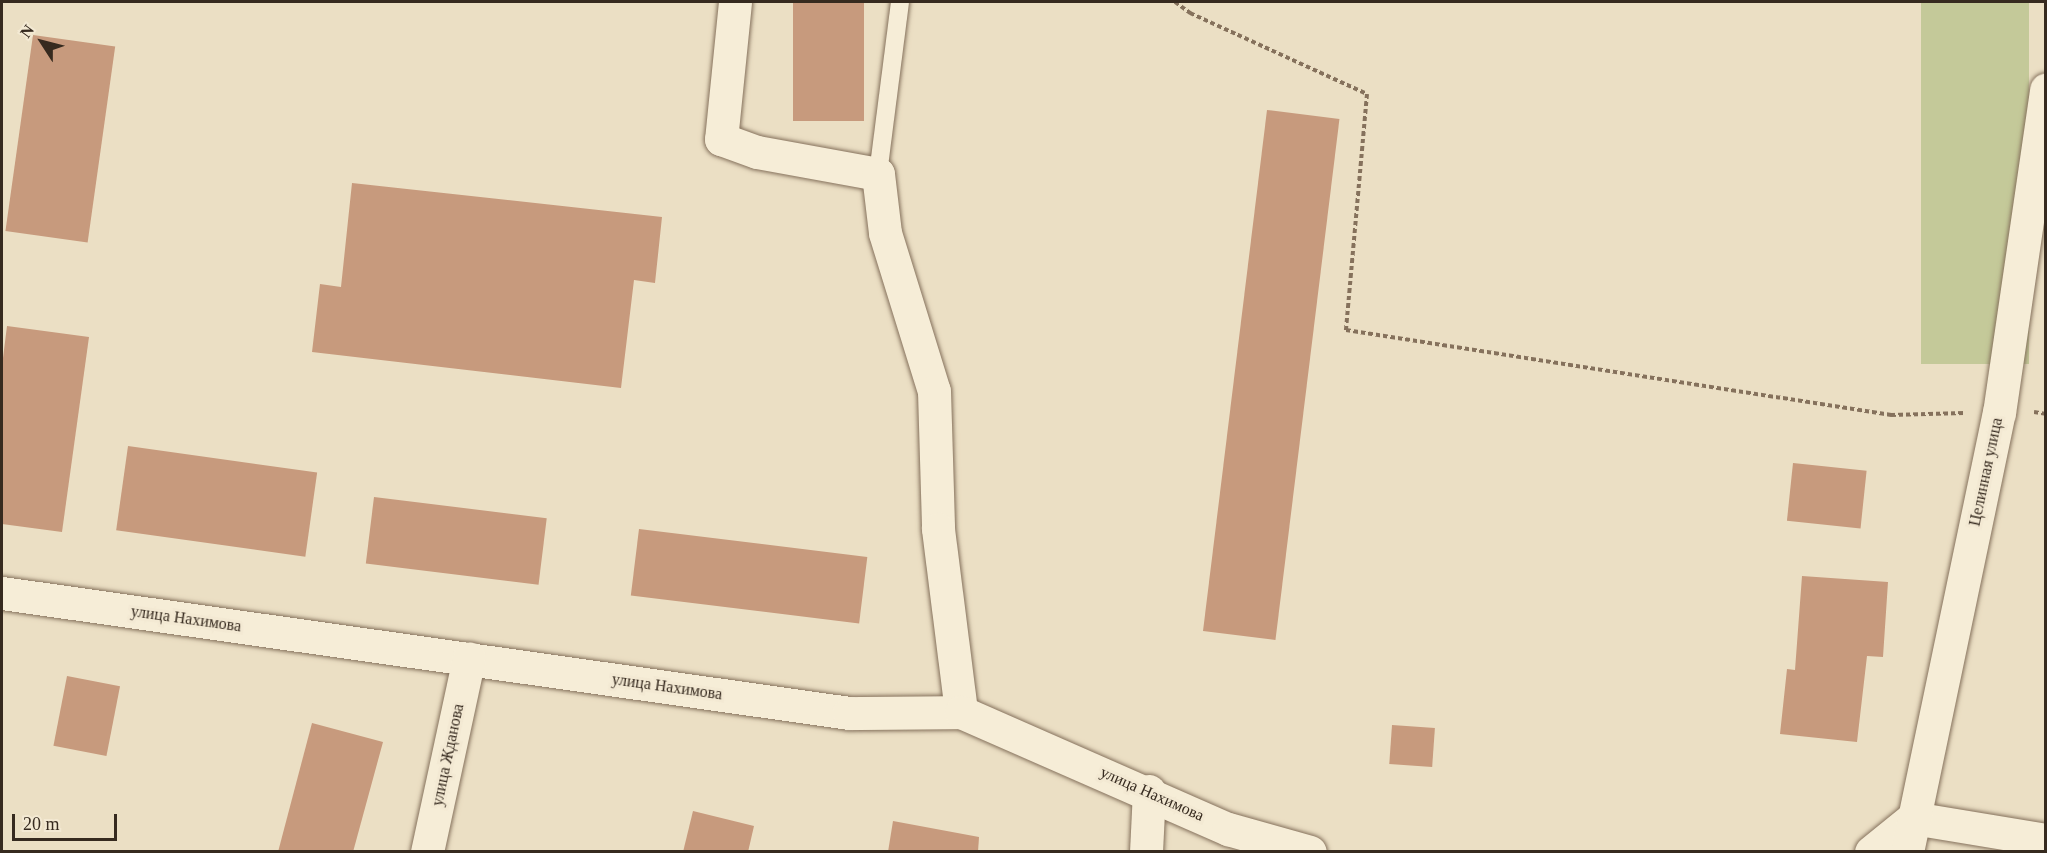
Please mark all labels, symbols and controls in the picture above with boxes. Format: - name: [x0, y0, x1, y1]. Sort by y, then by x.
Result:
- north arrow: [12, 12, 72, 72]
- text: N: [17, 21, 37, 41]
- street label: Целинная улица: [1965, 416, 2007, 528]
- street label: улица Нахимова: [130, 602, 242, 636]
- street label: улица Нахимова: [611, 670, 723, 704]
- street label: улица Жданова: [428, 702, 468, 808]
- street label: улица Нахимова: [1097, 763, 1207, 825]
- scale bar: [15, 802, 120, 840]
- text: 20 m: [23, 814, 60, 834]

